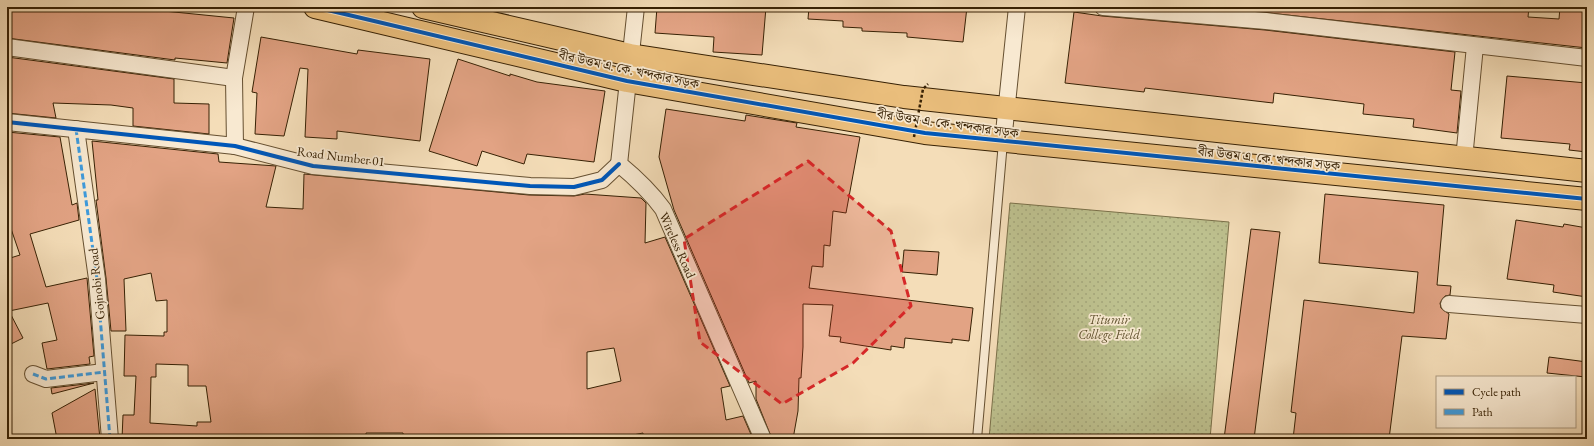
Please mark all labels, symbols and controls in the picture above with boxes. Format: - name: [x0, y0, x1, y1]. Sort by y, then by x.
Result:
- street label: বীর উত্তম এ. কে. খন্দকার সড়ক: [556, 46, 701, 93]
- street label: বীর উত্তম এ. কে. খন্দকার সড়ক: [875, 105, 1021, 142]
- street label: বীর উত্তম এ. কে. খন্দকার সড়ক: [1196, 142, 1342, 175]
- street label: Road Number 01: [296, 143, 386, 170]
- street label: Wireless Road: [655, 209, 700, 281]
- street label: Gojnobi Road: [84, 247, 109, 321]
- park label: Titumir College Field: [1078, 311, 1140, 343]
- legend: [1436, 376, 1576, 428]
- text: Cycle path: [1472, 384, 1521, 400]
- text: Path: [1472, 404, 1493, 420]

